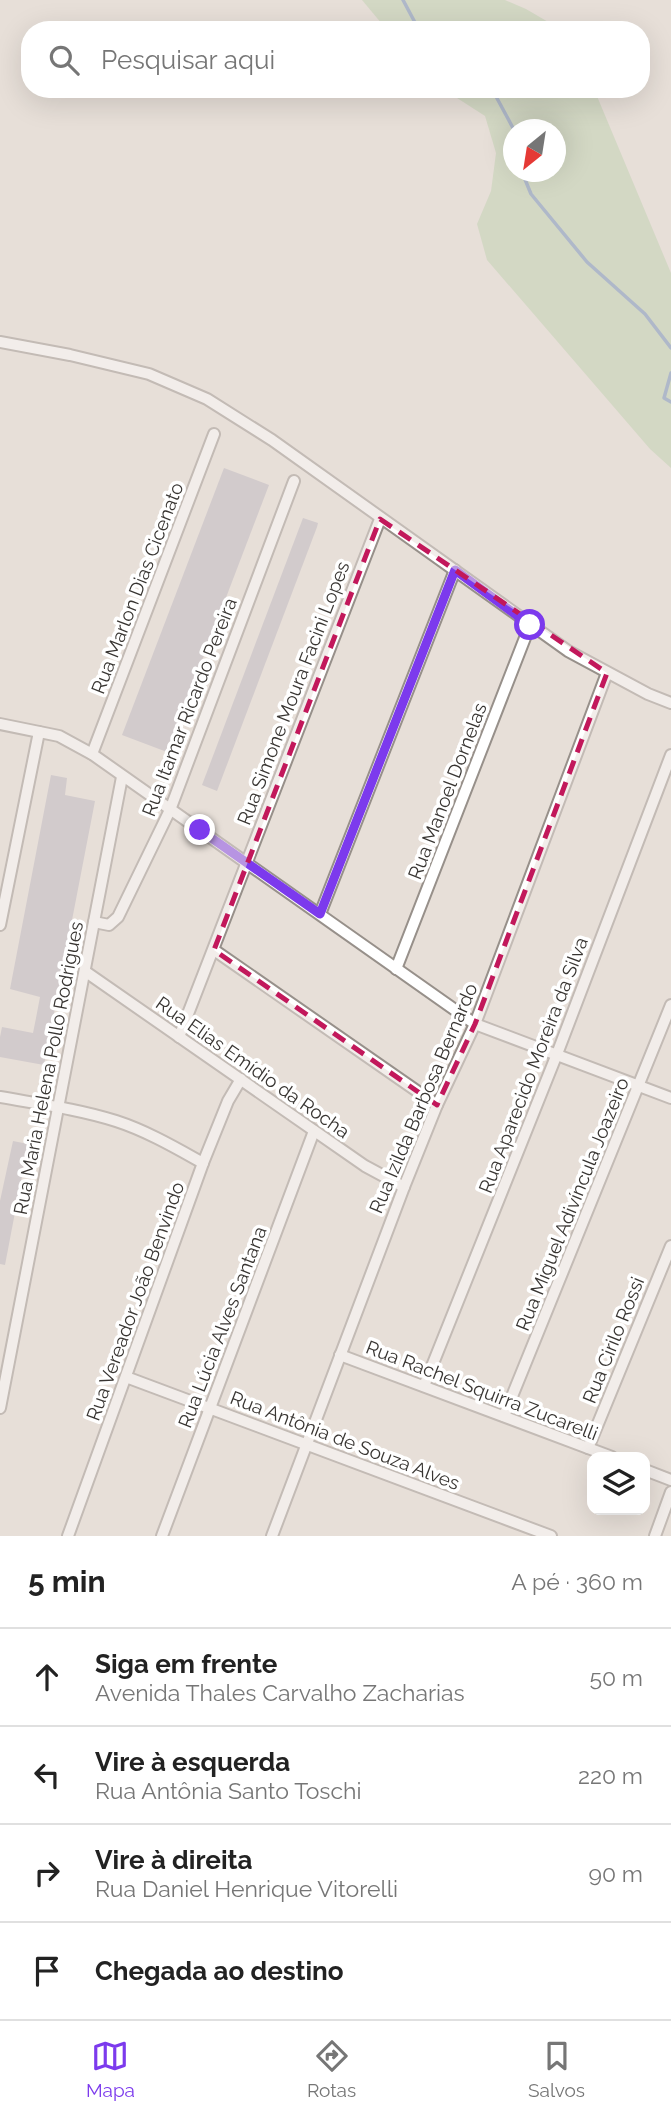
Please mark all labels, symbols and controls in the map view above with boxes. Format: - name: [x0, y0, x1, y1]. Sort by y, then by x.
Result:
- search box: [21, 21, 650, 98]
- icon: search: [45, 41, 83, 79]
- text: Pesquisar aqui: [101, 45, 275, 75]
- north arrow: [503, 119, 566, 182]
- street label: Rua Marlon Dias Cicenato: [87, 479, 187, 697]
- street label: Rua Simone Moura Facini Lopes: [232, 558, 354, 828]
- street label: Rua Itamar Ricardo Pereira: [137, 595, 241, 819]
- route start: [514, 609, 545, 640]
- street label: Rua Manoel Dornelas: [403, 700, 491, 882]
- route end: [184, 814, 215, 845]
- street label: Rua Maria Helena Pollo Rodrigues: [9, 920, 87, 1216]
- street label: Rua Aparecido Moreira da Silva: [474, 934, 592, 1196]
- street label: Rua Izilda Barbosa Bernardo: [364, 980, 482, 1216]
- street label: Rua Elias Emídio da Rocha: [152, 992, 354, 1142]
- street label: Rua Miguel Adivíncula Joazeiro: [511, 1074, 633, 1334]
- street label: Rua Vereador João Benvindo: [82, 1179, 188, 1423]
- street label: Rua Lúcia Alves Santana: [173, 1223, 271, 1431]
- street label: Rua Cirilo Rossi: [578, 1274, 648, 1406]
- street label: Rua Rachel Squirra Zucarelli: [363, 1336, 601, 1444]
- street label: Rua Antônia de Souza Alves: [227, 1386, 463, 1494]
- map controls: [587, 1452, 650, 1515]
- button: layers: [587, 1452, 650, 1515]
- text: 5 min: [28, 1564, 106, 1599]
- text: A pé · 360 m: [511, 1568, 643, 1595]
- text: Siga em frente: [95, 1649, 277, 1679]
- icon: ahead: [28, 1658, 66, 1696]
- text: 50 m: [589, 1664, 643, 1691]
- text: Avenida Thales Carvalho Zacharias: [95, 1679, 465, 1706]
- text: Vire à esquerda: [95, 1747, 290, 1777]
- icon: left: [28, 1756, 66, 1794]
- text: 220 m: [578, 1762, 643, 1789]
- text: Rua Antônia Santo Toschi: [95, 1777, 362, 1804]
- text: Vire à direita: [95, 1845, 252, 1875]
- icon: right: [28, 1854, 66, 1892]
- text: 90 m: [588, 1860, 643, 1887]
- text: Rua Daniel Henrique Vitorelli: [95, 1875, 398, 1902]
- icon: arrive: [28, 1952, 66, 1990]
- text: Chegada ao destino: [95, 1956, 344, 1986]
- tab: Mapa: [86, 2037, 135, 2101]
- tab: Rotas: [307, 2037, 356, 2101]
- tab: Salvos: [528, 2037, 585, 2101]

